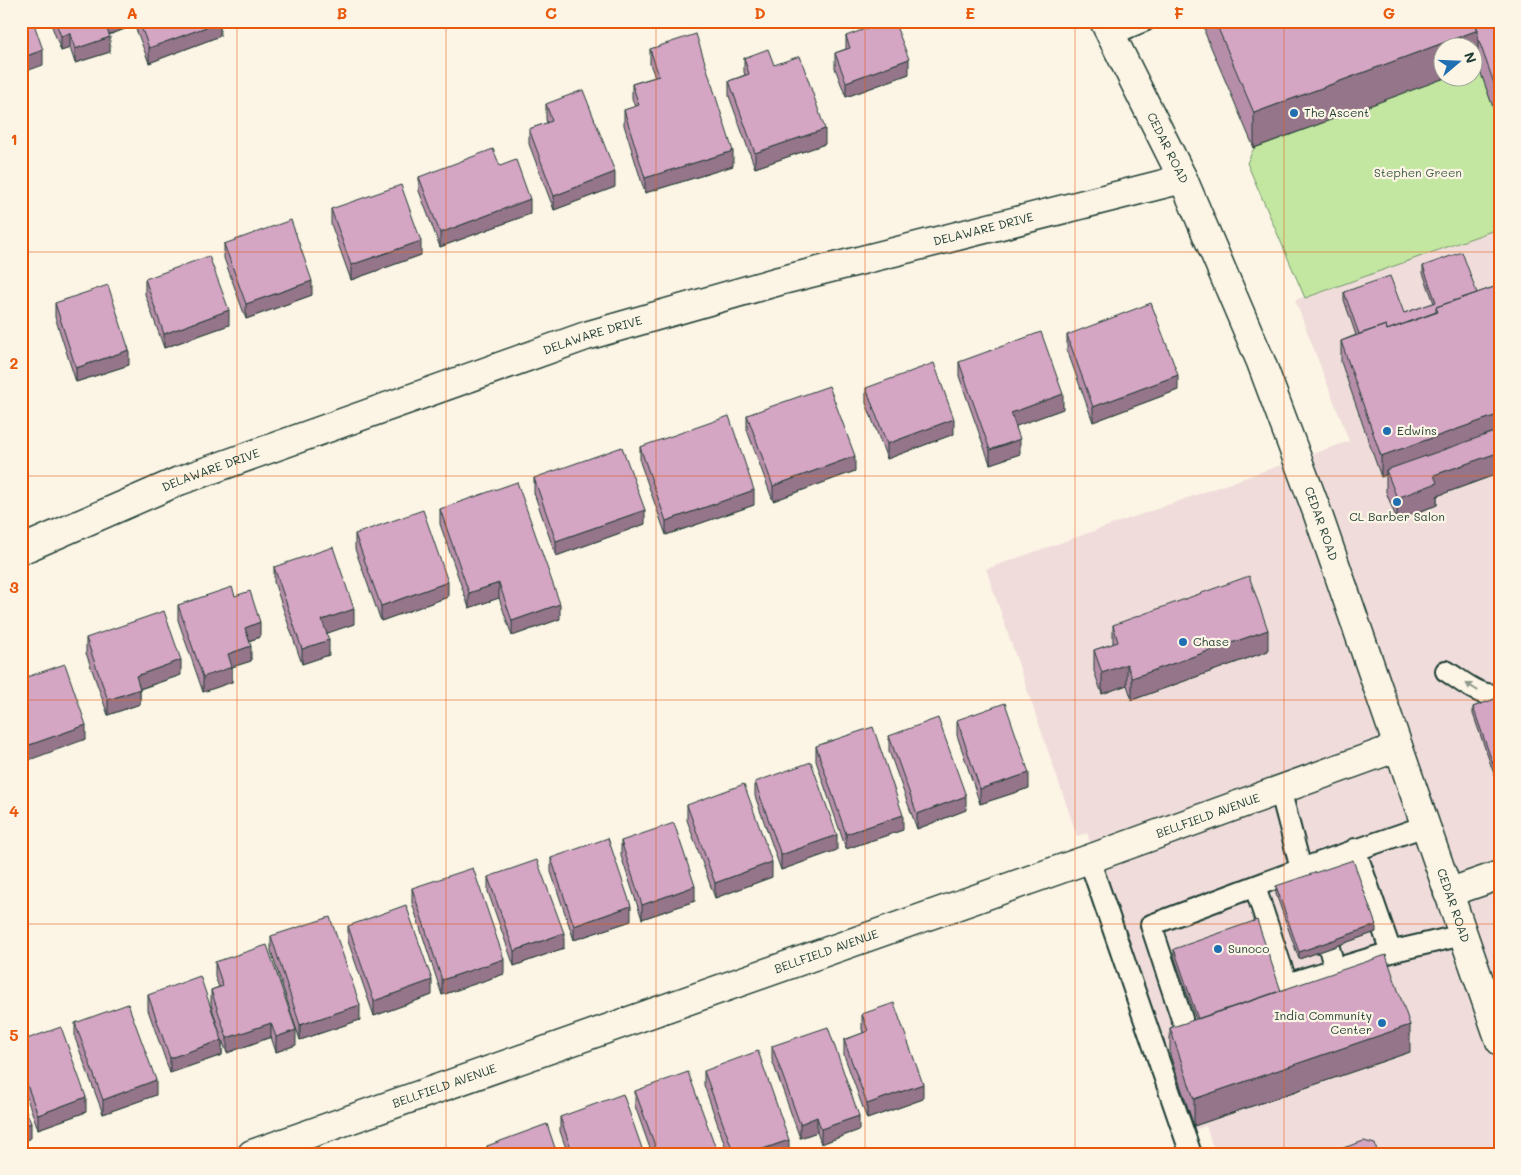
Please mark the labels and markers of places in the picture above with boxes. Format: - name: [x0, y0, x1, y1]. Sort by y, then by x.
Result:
- place label: The Ascent: [1304, 104, 1369, 120]
- marker: The Ascent: [1288, 107, 1300, 119]
- place label: Edwins: [1397, 422, 1437, 438]
- marker: Edwins: [1381, 425, 1393, 437]
- marker: CL Barber Salon: [1391, 496, 1403, 508]
- place label: CL Barber Salon: [1349, 508, 1445, 524]
- place label: Chase: [1193, 633, 1229, 649]
- marker: Chase: [1177, 636, 1189, 648]
- place label: Sunoco: [1228, 940, 1269, 956]
- marker: Sunoco: [1212, 943, 1224, 955]
- place label: India Community Center: [1274, 1007, 1372, 1037]
- marker: India Community Center: [1376, 1017, 1388, 1029]

